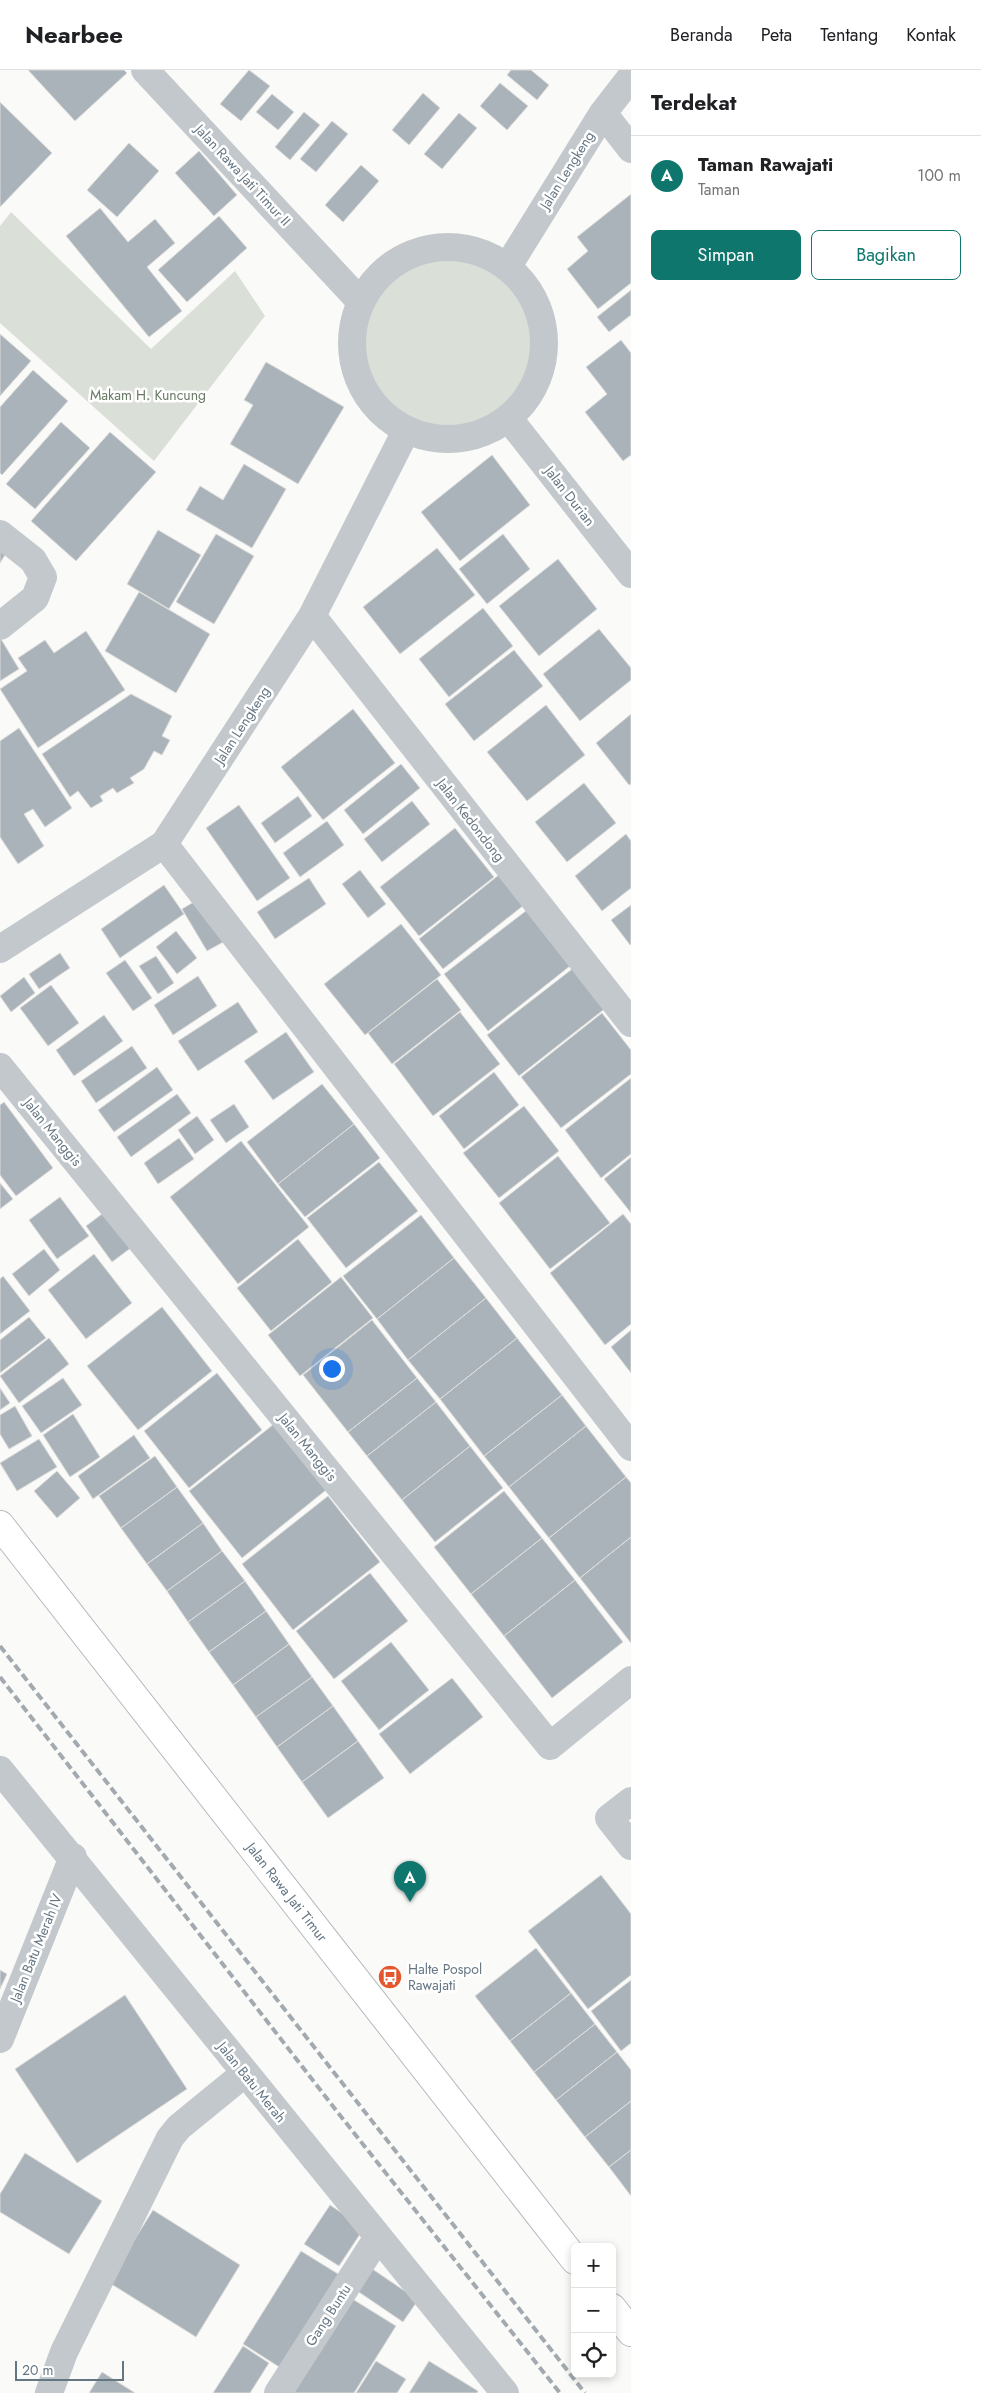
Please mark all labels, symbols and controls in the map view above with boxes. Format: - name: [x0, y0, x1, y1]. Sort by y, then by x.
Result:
- text: Nearbee: [25, 17, 123, 52]
- text: Beranda: [670, 22, 733, 48]
- text: Peta: [761, 22, 792, 48]
- text: Tentang: [820, 22, 878, 48]
- text: Kontak: [906, 22, 956, 48]
- text: Terdekat: [651, 88, 736, 118]
- street label: Jalan Rawa Jati Timur II: [189, 118, 295, 230]
- street label: Jalan Lengkeng: [534, 127, 599, 215]
- text: Taman Rawajati: [698, 151, 833, 178]
- text: A: [661, 164, 673, 187]
- text: 100 m: [917, 164, 961, 187]
- text: Taman: [698, 178, 740, 201]
- button: Simpan: [651, 230, 801, 280]
- button: Bagikan: [811, 230, 961, 280]
- park label: Makam H. Kuncung: [90, 385, 206, 405]
- street label: Jalan Durian: [539, 460, 600, 530]
- street label: Jalan Lengkeng: [208, 682, 275, 769]
- street label: Jalan Kedondong: [431, 773, 510, 866]
- street label: Jalan Manggis: [18, 1092, 87, 1171]
- your location: [319, 1356, 345, 1382]
- street label: Jalan Manggis: [273, 1407, 342, 1486]
- street label: Jalan Rawa Jati Timur: [241, 1837, 332, 1946]
- pin: A: [394, 1861, 426, 1902]
- street label: Jalan Batu Merah IV: [4, 1890, 67, 2007]
- place label: Halte Pospol Rawajati: [408, 1959, 482, 1995]
- bus stop icon: Halte Pospol Rawajati: [377, 1964, 403, 1990]
- street label: Jalan Batu Merah: [212, 2036, 291, 2127]
- map controls: [571, 2243, 616, 2378]
- button: +: [571, 2243, 616, 2288]
- street label: Gang Buntu: [300, 2280, 356, 2350]
- button: −: [571, 2288, 616, 2333]
- button: locate: [571, 2333, 616, 2378]
- scale bar: [15, 2358, 124, 2381]
- text: 20 m: [22, 2360, 54, 2380]

